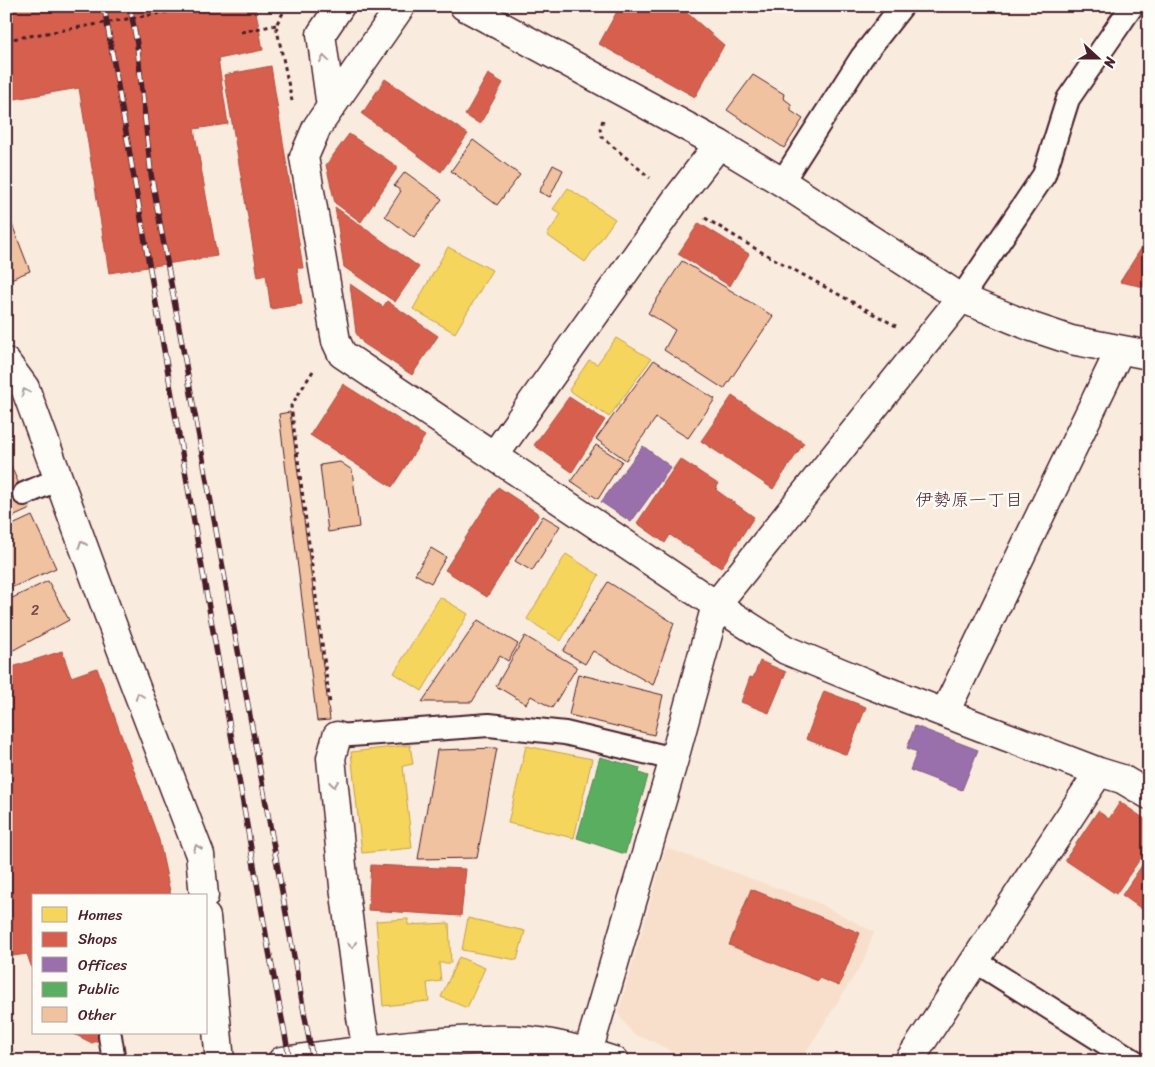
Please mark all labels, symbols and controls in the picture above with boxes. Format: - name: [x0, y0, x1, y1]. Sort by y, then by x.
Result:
- north arrow: [1072, 32, 1122, 82]
- text: N: [1096, 53, 1123, 72]
- one-way arrow: [320, 55, 330, 63]
- one-way arrow: [21, 388, 32, 397]
- district label: 伊勢原一丁目: [915, 484, 1023, 516]
- one-way arrow: [78, 540, 88, 549]
- house number: 2: [31, 598, 39, 623]
- one-way arrow: [135, 692, 145, 701]
- one-way arrow: [328, 780, 339, 788]
- one-way arrow: [193, 844, 203, 853]
- legend: [32, 894, 208, 1034]
- text: Homes: [78, 902, 122, 928]
- text: Shops: [78, 926, 118, 952]
- one-way arrow: [346, 942, 357, 950]
- text: Offices: [78, 952, 127, 978]
- text: Public: [78, 976, 120, 1002]
- text: Other: [78, 1002, 117, 1028]

